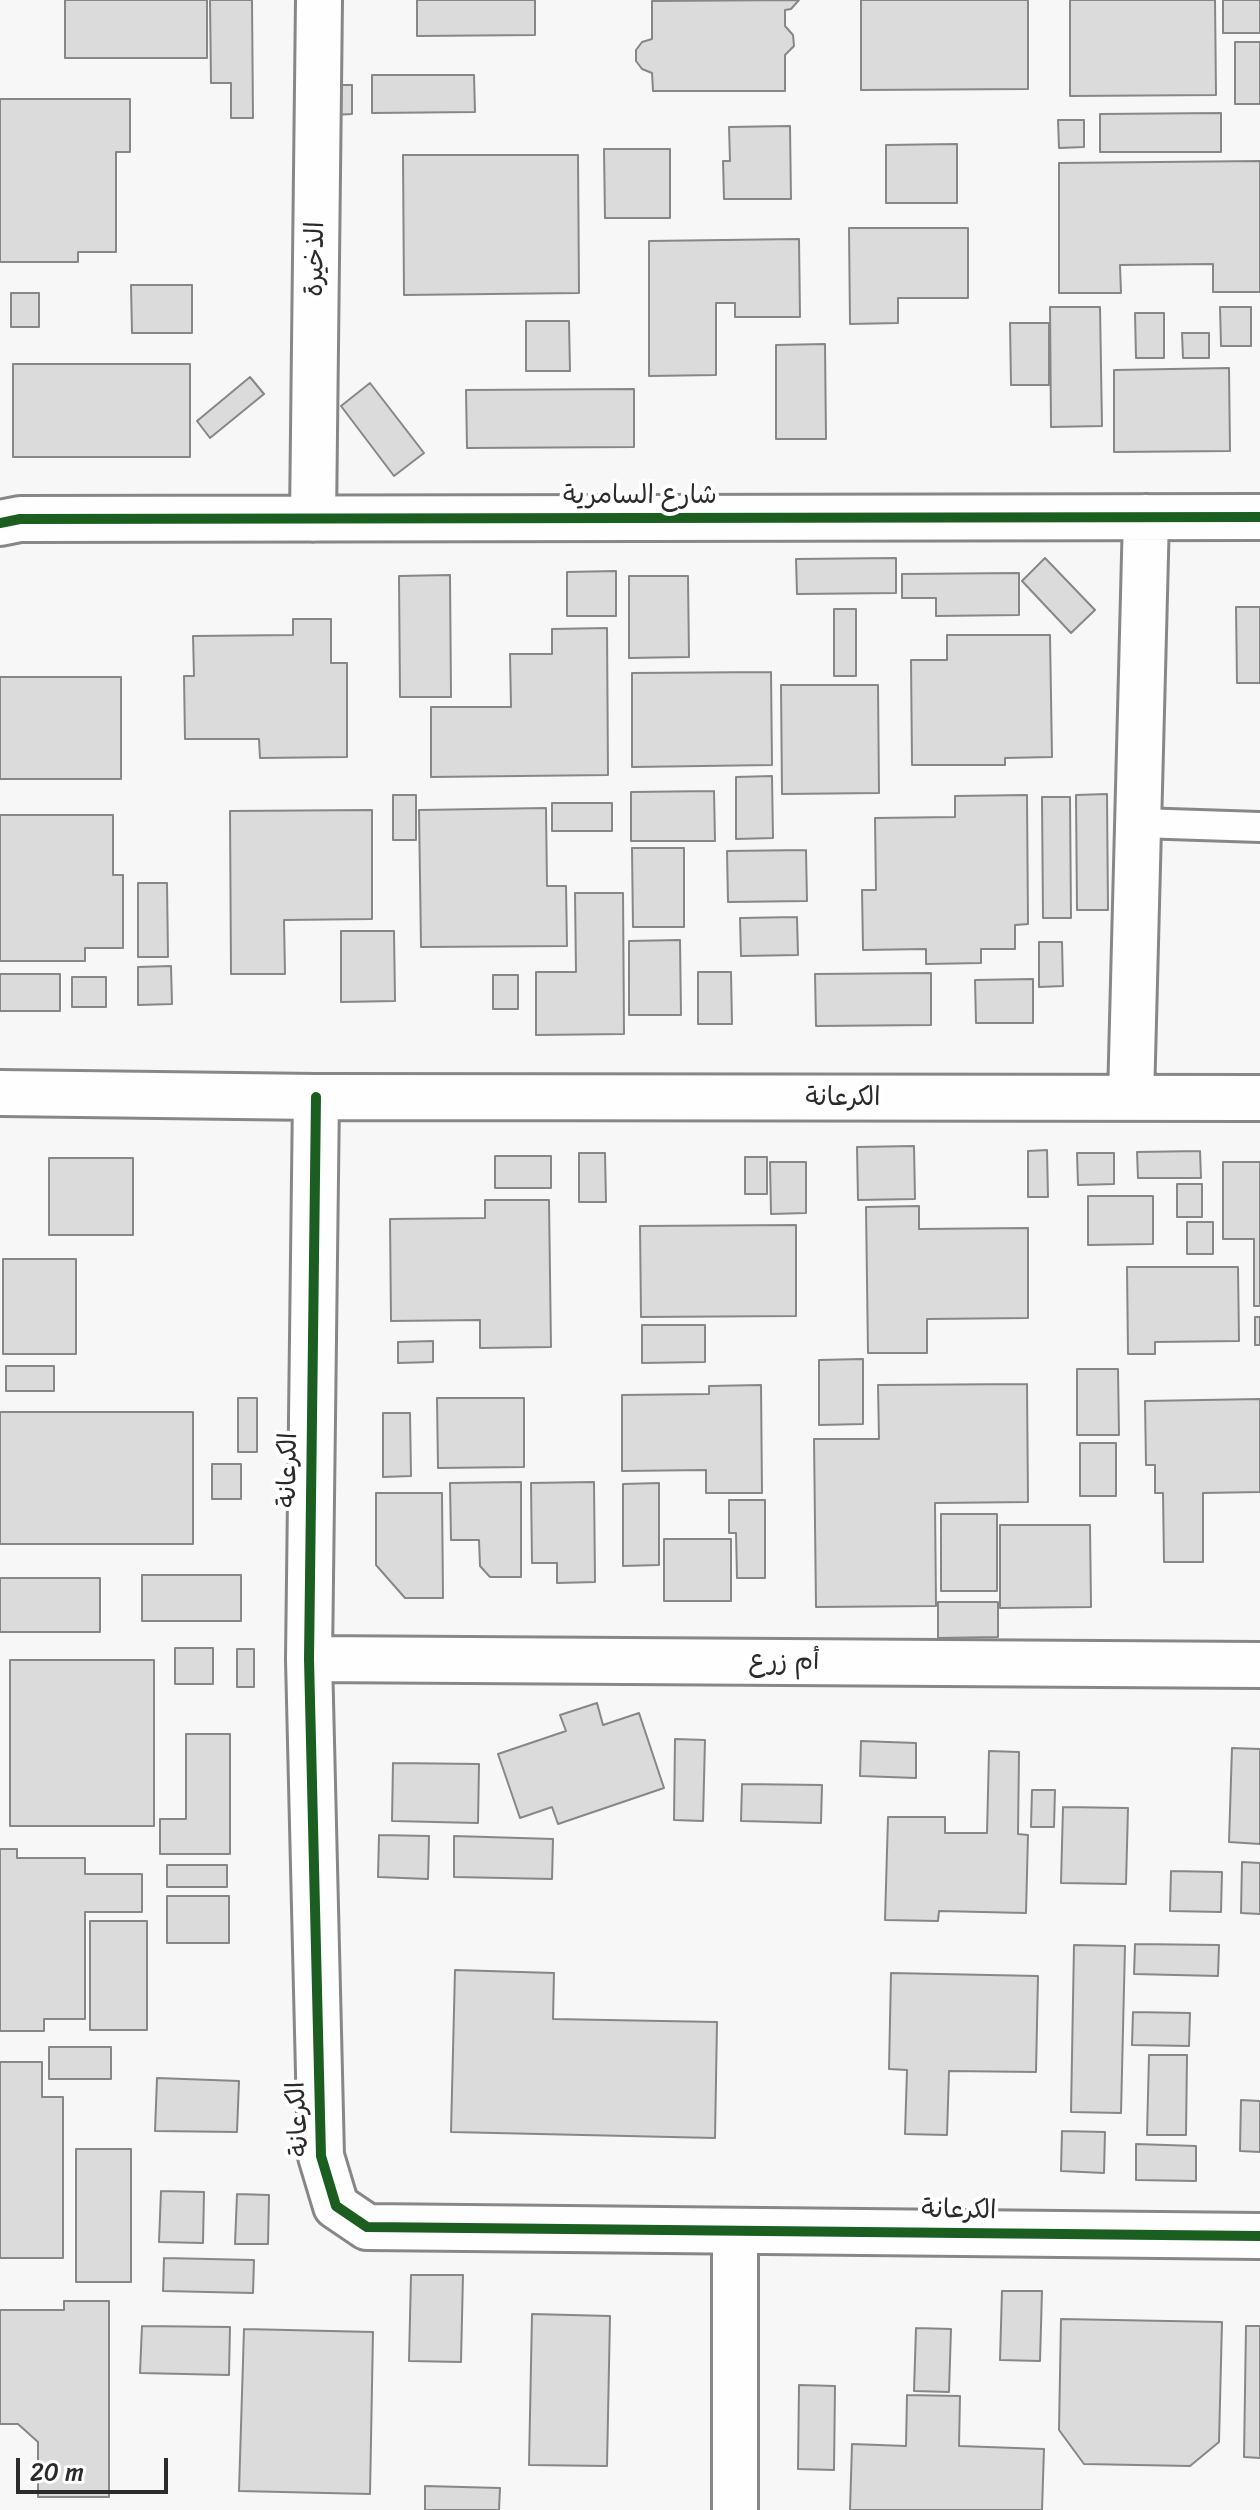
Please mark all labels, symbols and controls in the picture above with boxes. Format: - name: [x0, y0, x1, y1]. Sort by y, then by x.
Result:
- street label: الذخيرة: [300, 221, 332, 297]
- street label: شارع السامرية: [563, 480, 717, 512]
- street label: الكرعانة: [805, 1082, 881, 1114]
- street label: الكرعانة: [273, 1432, 305, 1508]
- street label: أم زرع: [748, 1646, 820, 1678]
- street label: الكرعانة: [281, 2081, 317, 2157]
- street label: الكرعانة: [921, 2195, 997, 2227]
- scale bar: [20, 2442, 172, 2492]
- text: 20 m: [30, 2451, 84, 2493]

